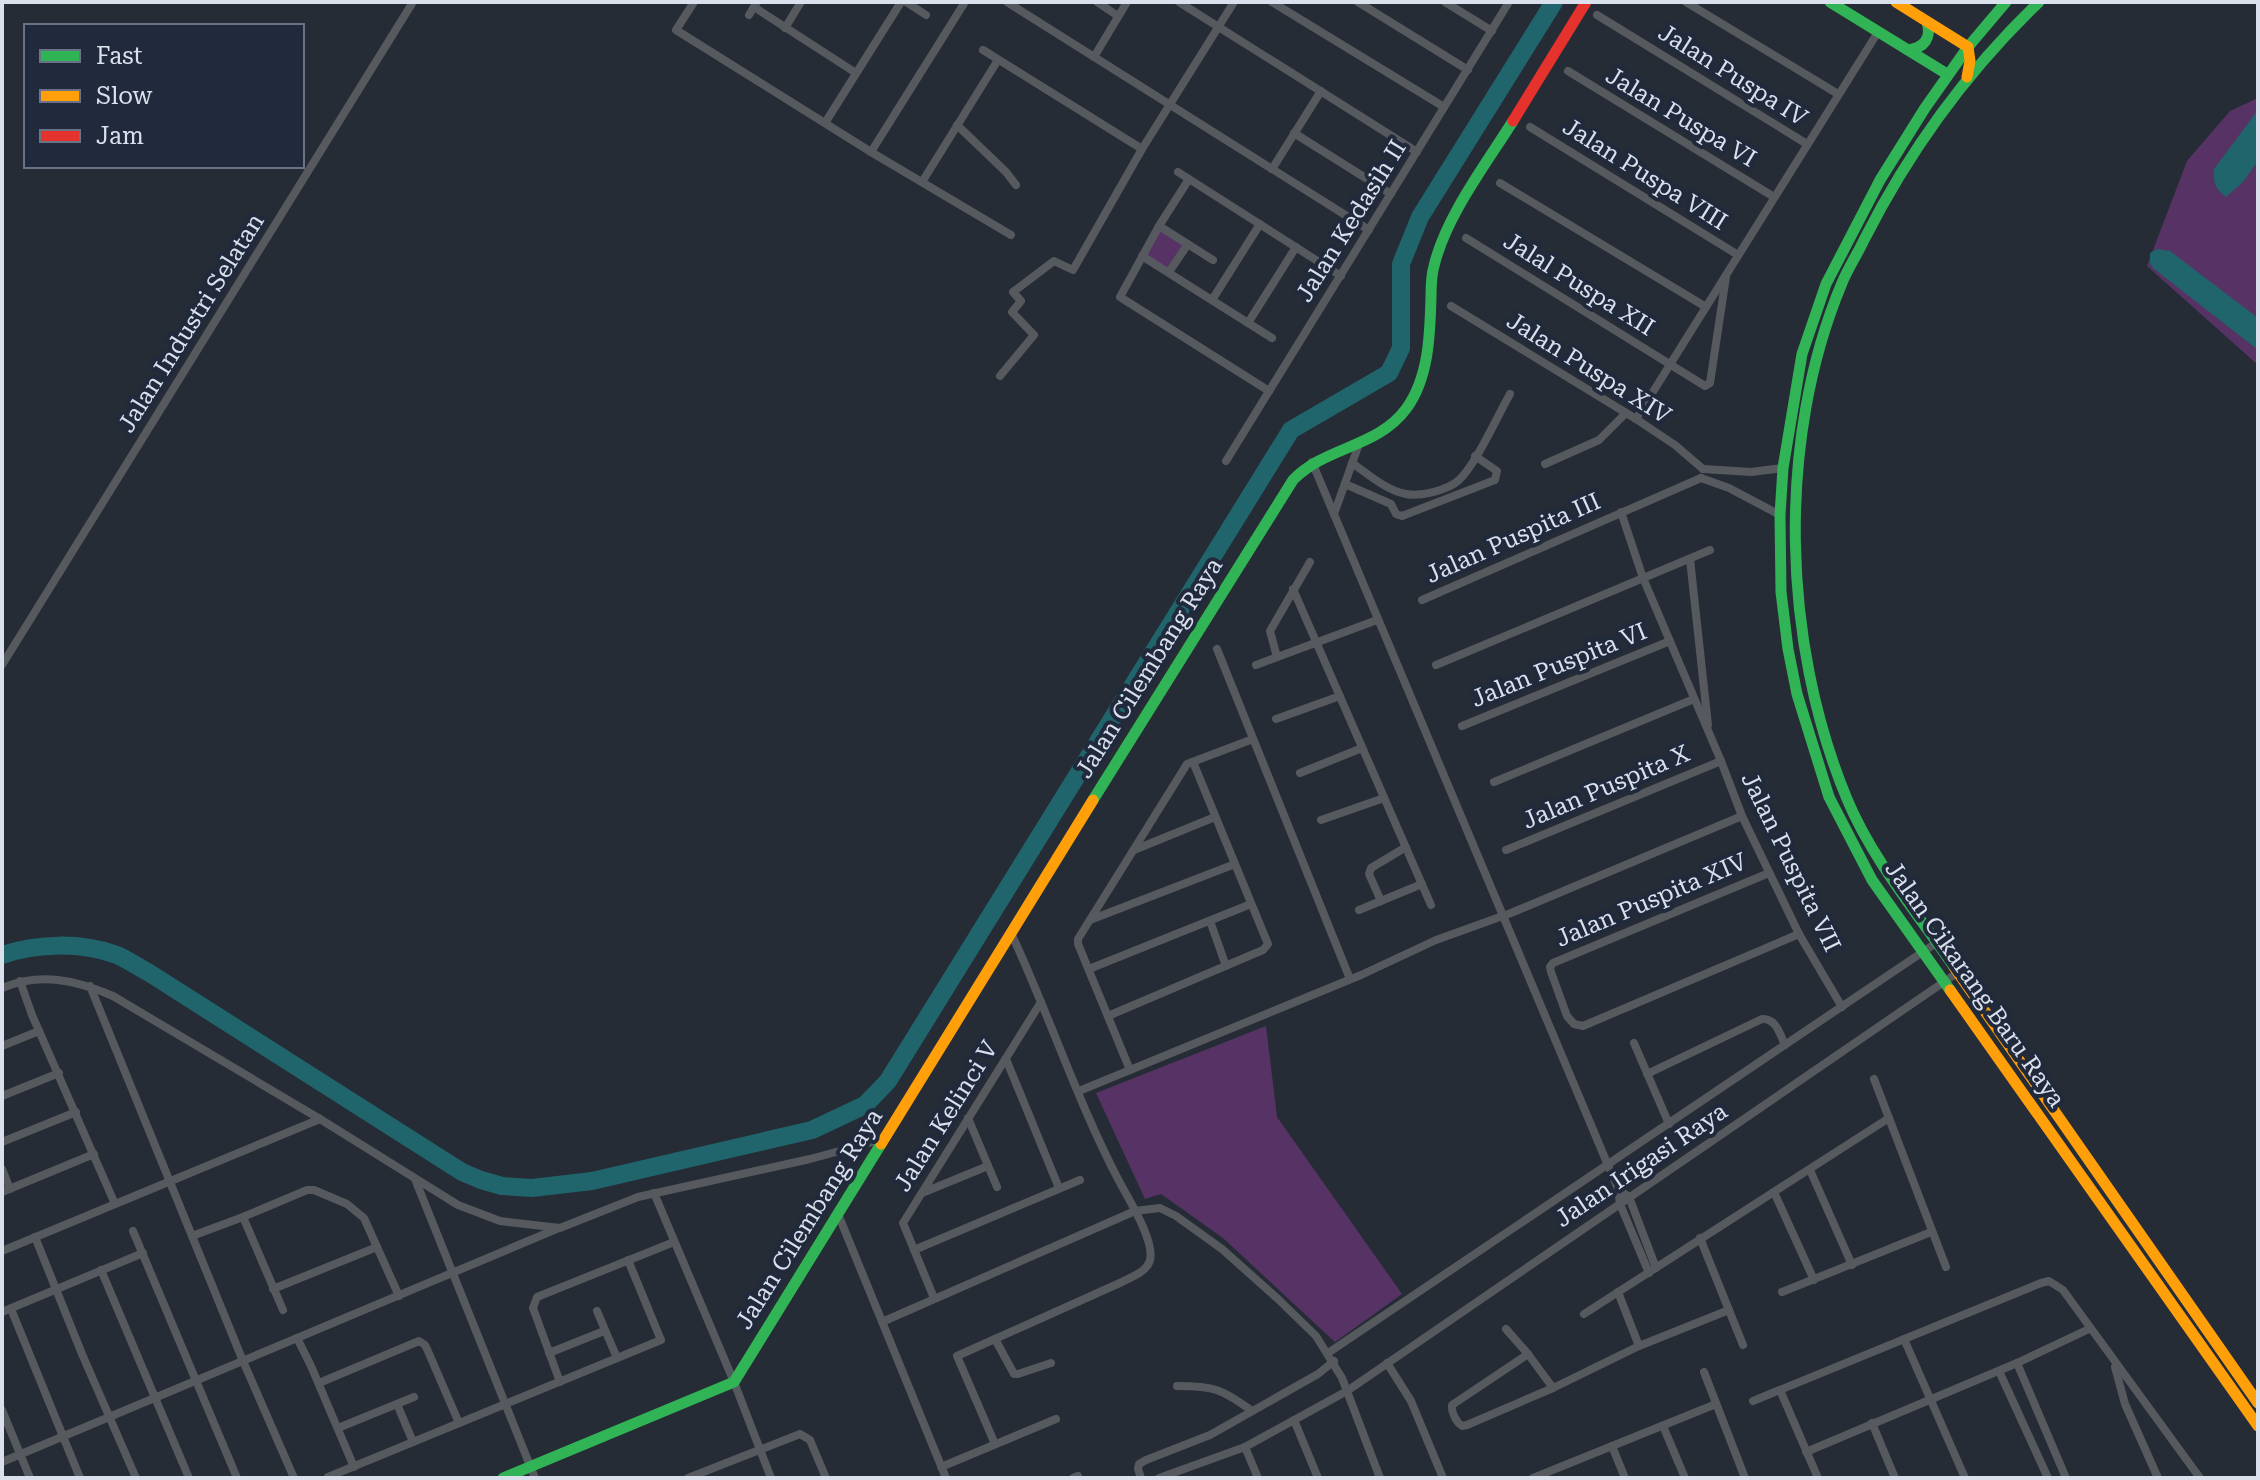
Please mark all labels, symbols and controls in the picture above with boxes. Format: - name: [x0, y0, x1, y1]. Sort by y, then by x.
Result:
- street label: Jalan Puspa IV: [1653, 18, 1813, 132]
- legend: [24, 24, 304, 168]
- text: Fast: [96, 42, 143, 70]
- street label: Jalan Puspa VI: [1601, 61, 1761, 173]
- text: Slow: [96, 82, 153, 110]
- street label: Jalan Puspa VIII: [1558, 112, 1732, 236]
- text: Jam: [96, 122, 144, 150]
- street label: Jalan Kedasih II: [1290, 135, 1412, 307]
- street label: Jalan Industri Selatan: [112, 209, 270, 437]
- street label: Jalal Puspa XII: [1499, 227, 1659, 341]
- street label: Jalan Puspa XIV: [1502, 306, 1676, 430]
- street label: Jalan Puspita III: [1421, 487, 1605, 589]
- street label: Jalan Cilembang Raya: [1070, 553, 1228, 783]
- street label: Jalan Puspita VI: [1467, 617, 1651, 713]
- street label: Jalan Puspita X: [1518, 739, 1694, 835]
- street label: Jalan Puspita VII: [1735, 768, 1847, 956]
- street label: Jalan Puspita XIV: [1551, 847, 1751, 953]
- street label: Jalan Cikarang Baru Raya: [1879, 856, 2071, 1112]
- street label: Jalan Kelinci V: [888, 1035, 1004, 1196]
- street label: Jalan Irigasi Raya: [1550, 1097, 1732, 1233]
- street label: Jalan Cilembang Raya: [730, 1104, 888, 1334]

